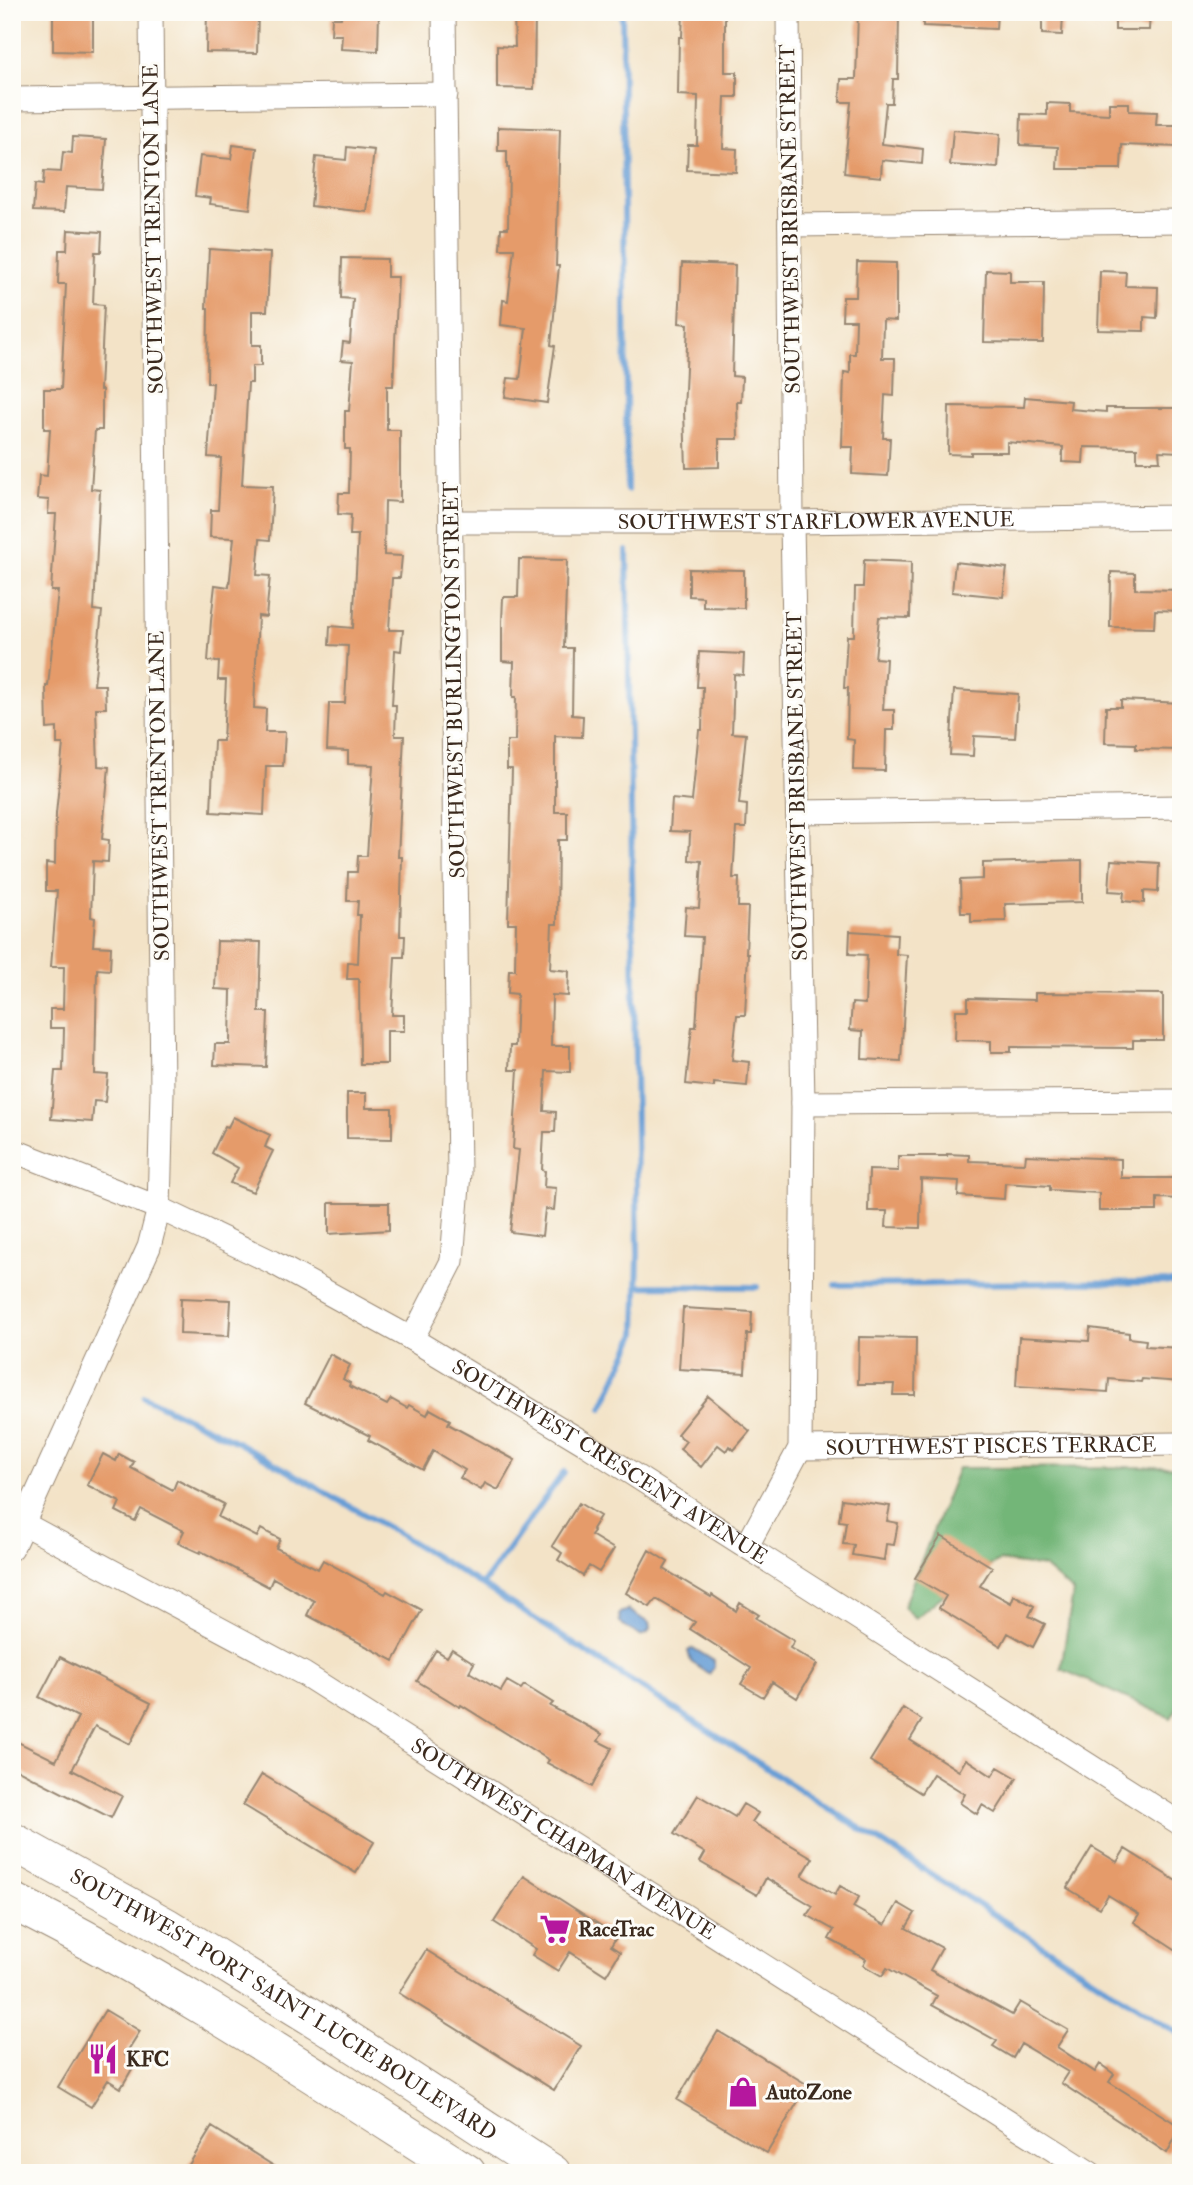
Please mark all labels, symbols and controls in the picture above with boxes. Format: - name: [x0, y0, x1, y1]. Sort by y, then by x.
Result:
- street label: SOUTHWEST BRISBANE STREET: [774, 44, 807, 394]
- street label: SOUTHWEST TRENTON LANE: [137, 64, 170, 394]
- street label: SOUTHWEST BURLINGTON STREET: [438, 481, 471, 879]
- street label: SOUTHWEST STARFLOWER AVENUE: [618, 506, 1015, 536]
- street label: SOUTHWEST BRISBANE STREET: [781, 611, 814, 961]
- street label: SOUTHWEST TRENTON LANE: [143, 631, 176, 961]
- street label: SOUTHWEST CRESCENT AVENUE: [447, 1353, 773, 1571]
- street label: SOUTHWEST PISCES TERRACE: [825, 1431, 1157, 1462]
- street label: SOUTHWEST CHAPMAN AVENUE: [406, 1732, 721, 1946]
- street label: SOUTHWEST PORT SAINT LUCIE BOULEVARD: [65, 1863, 502, 2147]
- supermarket icon: RaceTrac: [538, 1912, 572, 1946]
- place label: RaceTrac: [578, 1916, 655, 1943]
- restaurant icon: KFC: [86, 2042, 120, 2076]
- place label: KFC: [126, 2046, 169, 2073]
- shop icon: AutoZone: [726, 2075, 760, 2109]
- place label: AutoZone: [765, 2079, 852, 2106]

